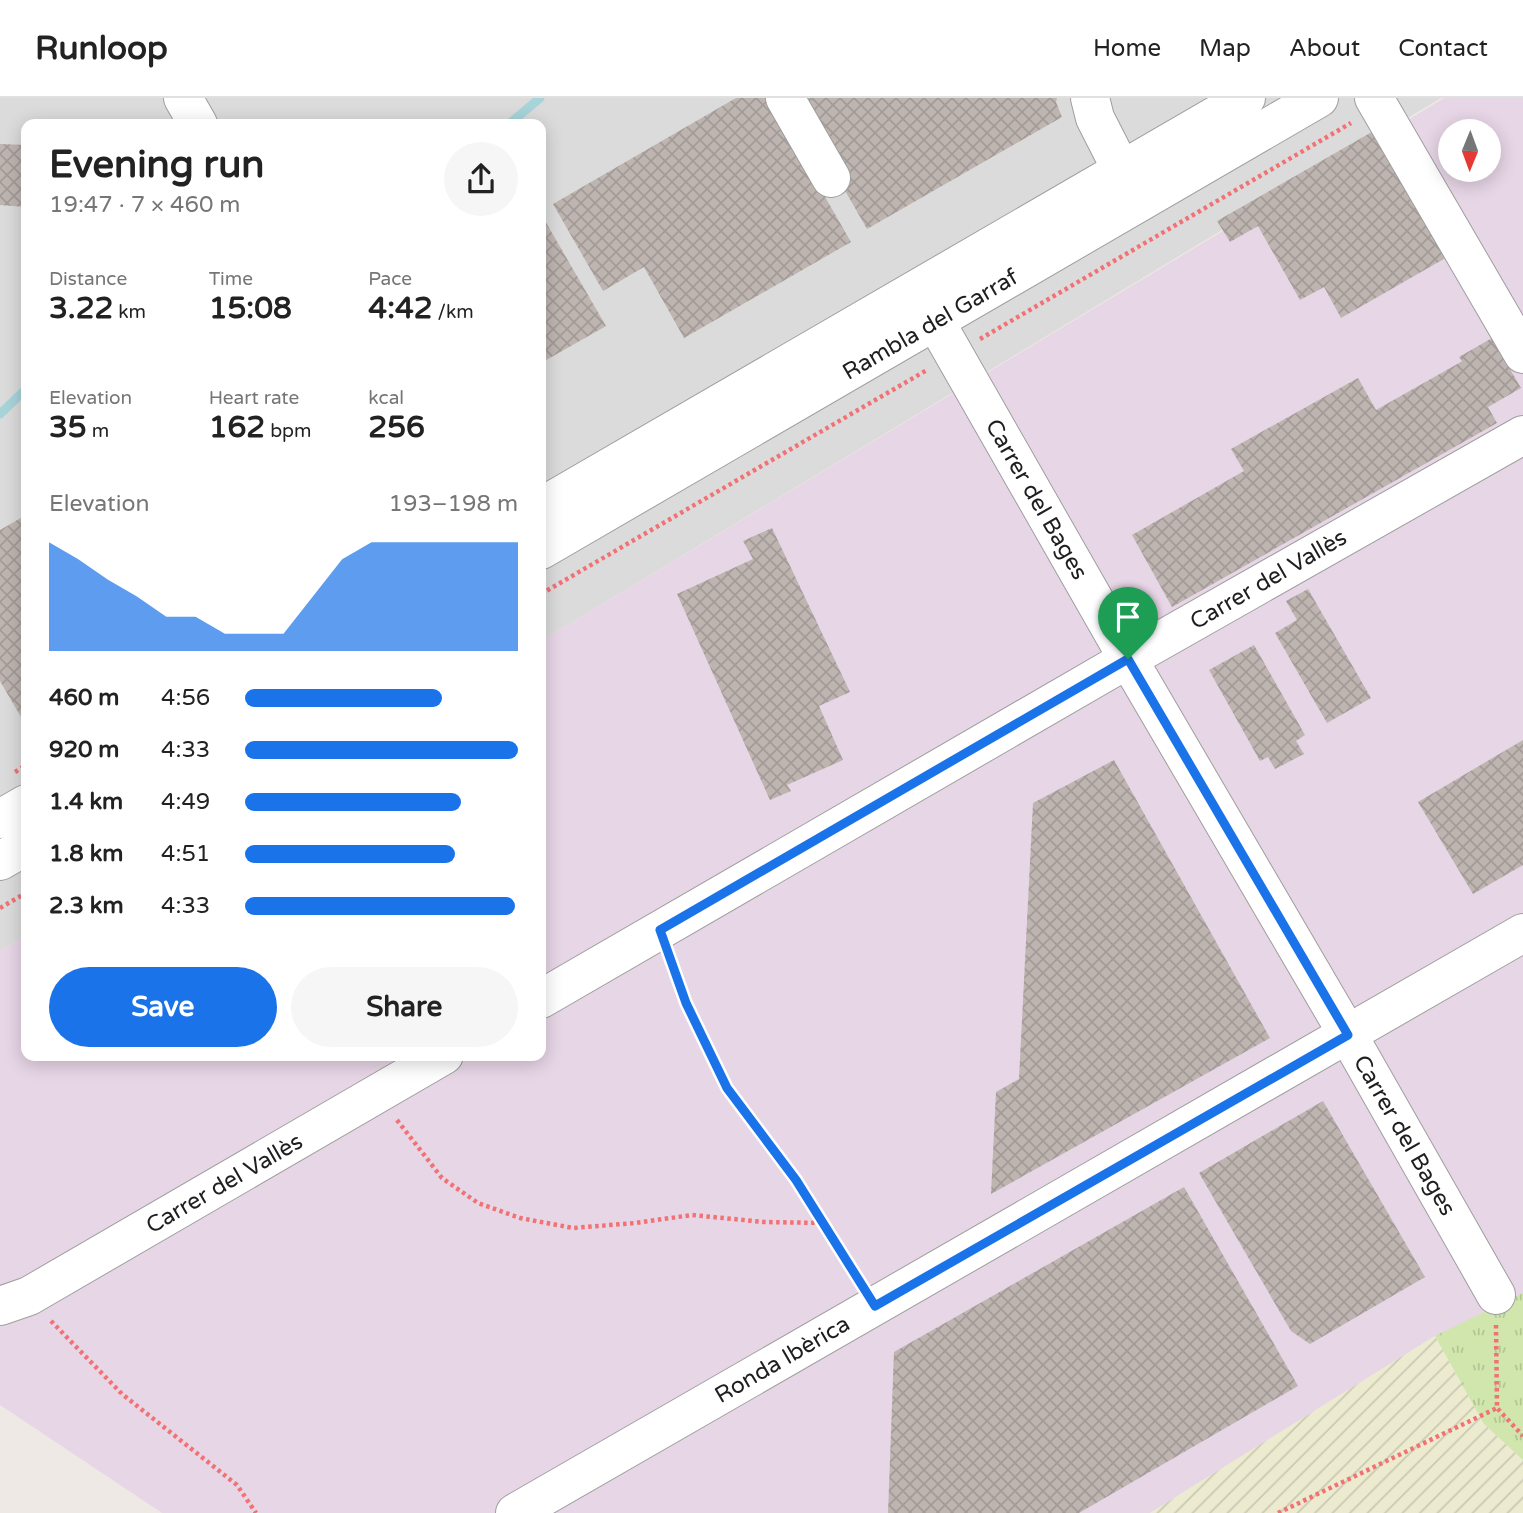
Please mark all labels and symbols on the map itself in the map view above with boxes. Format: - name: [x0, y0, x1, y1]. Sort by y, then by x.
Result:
- north arrow: [1438, 119, 1502, 182]
- street label: Rambla del Garraf: [838, 263, 1023, 387]
- street label: Carrer del Bages: [979, 414, 1093, 585]
- street label: Carrer del Vallès: [1185, 524, 1352, 636]
- pin: [1098, 587, 1158, 659]
- street label: Carrer del Bages: [1347, 1050, 1461, 1221]
- street label: Carrer del Vallès: [141, 1128, 308, 1240]
- street label: Ronda Ibèrica: [710, 1310, 855, 1410]

